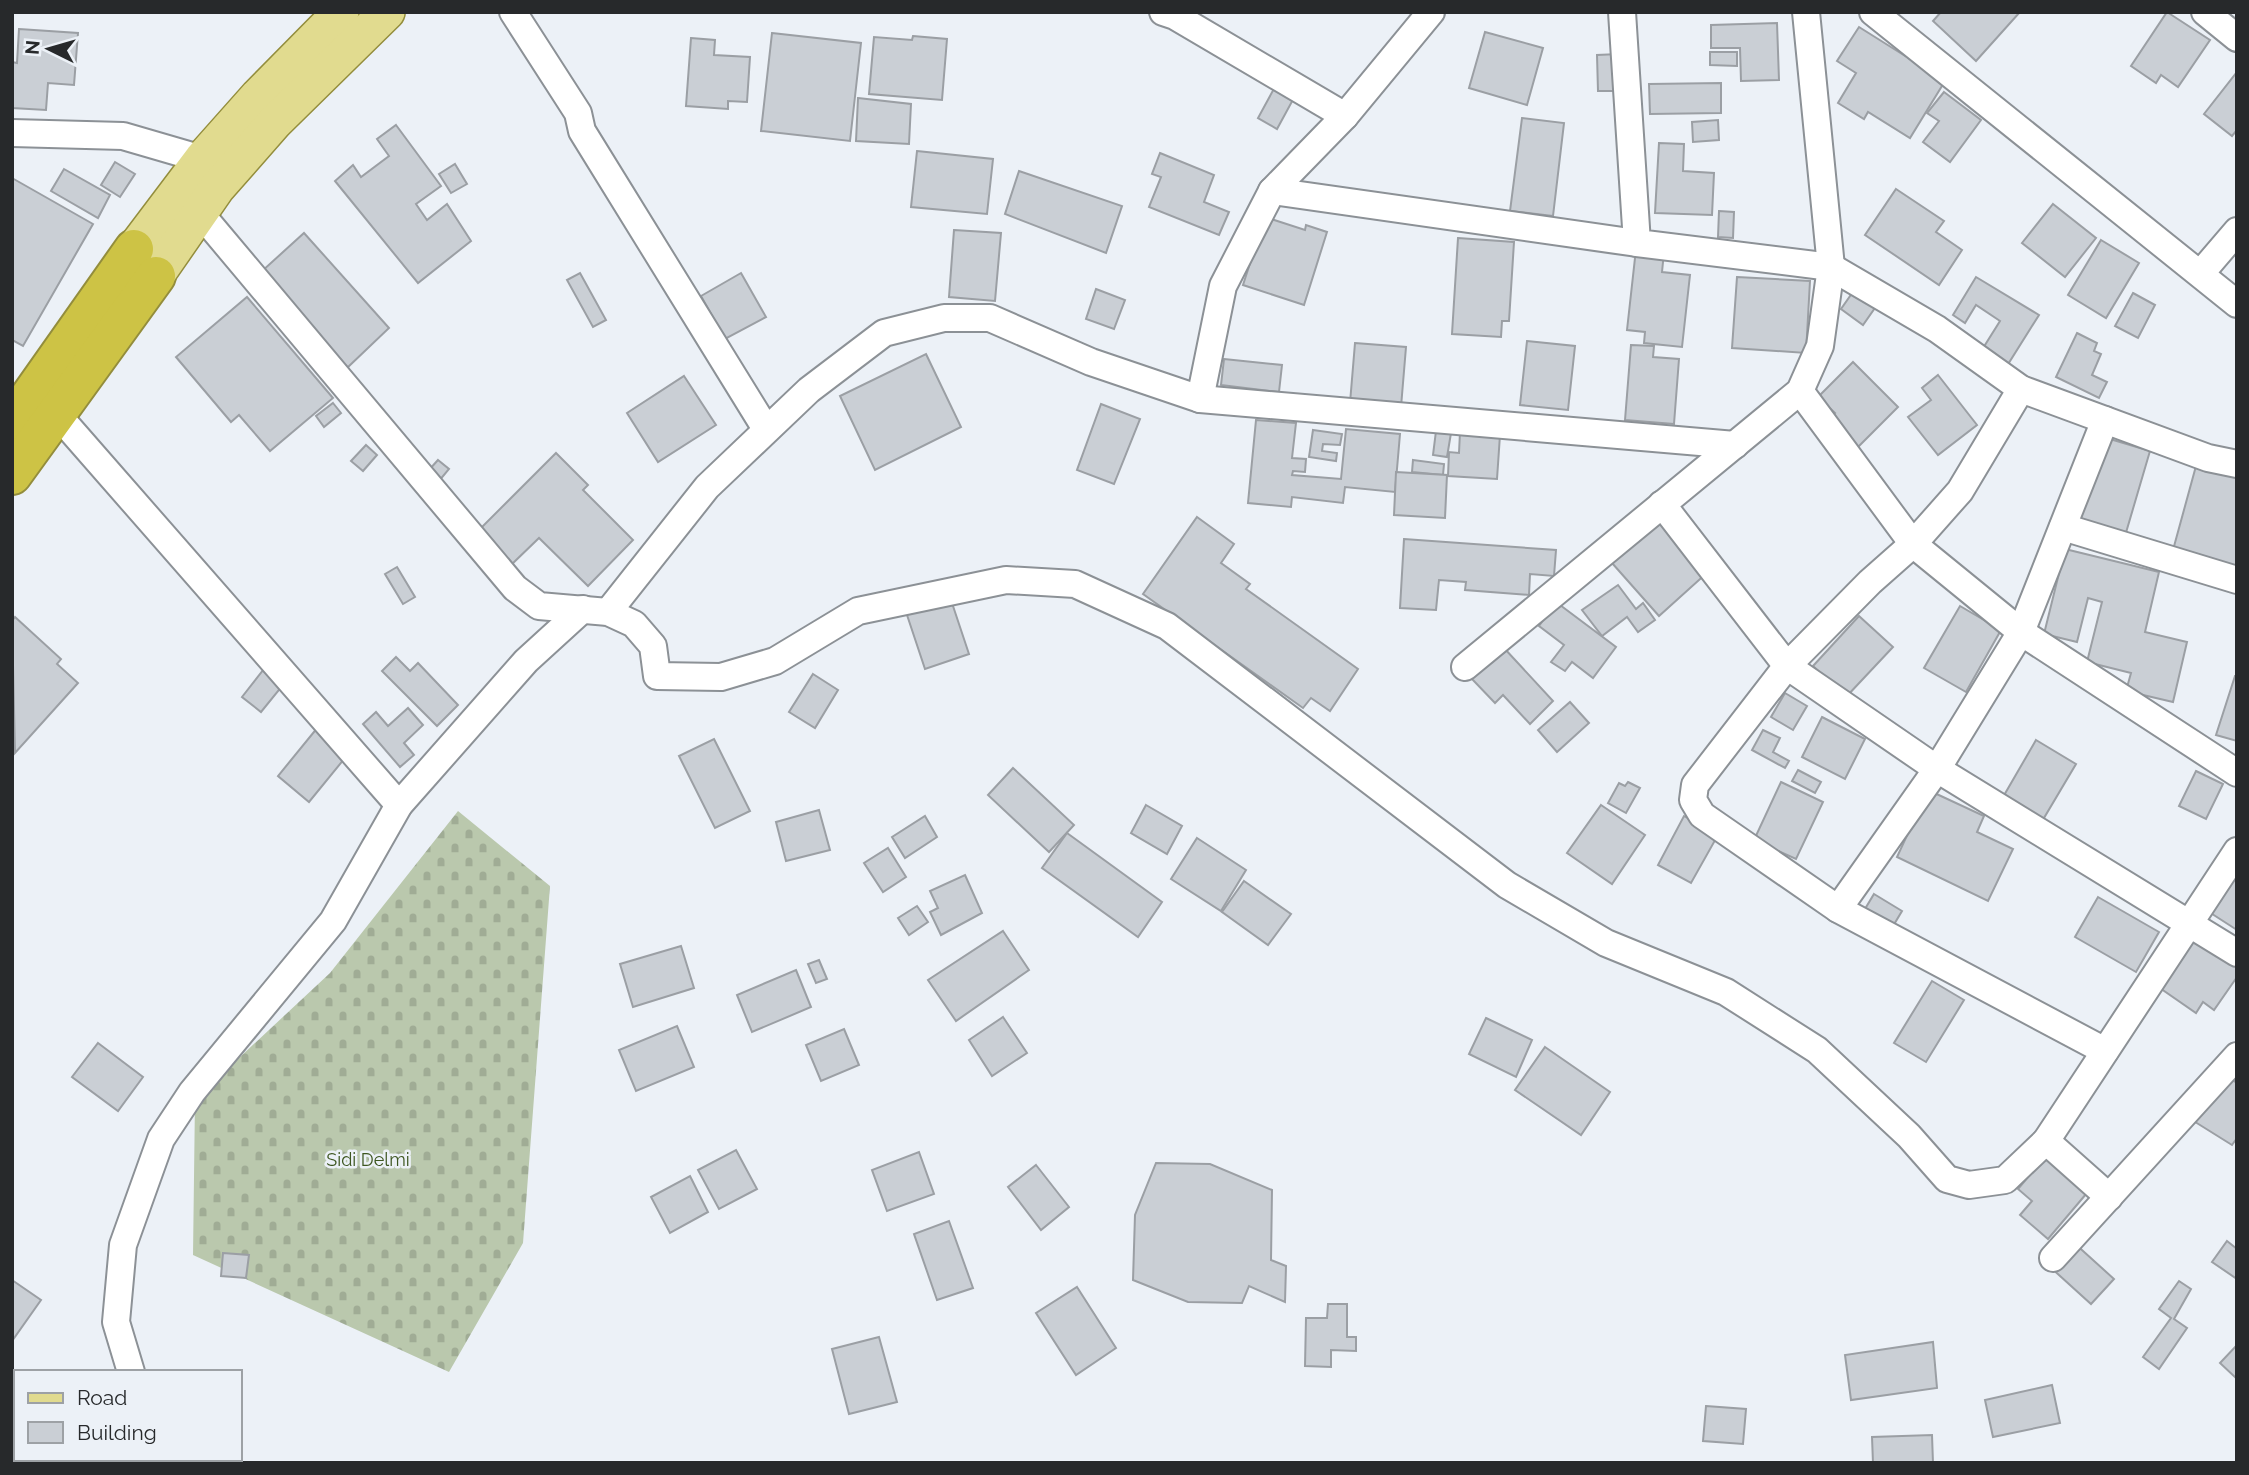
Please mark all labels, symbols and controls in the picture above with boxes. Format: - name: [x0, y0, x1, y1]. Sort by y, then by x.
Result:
- north arrow: [14, 14, 84, 84]
- text: N: [20, 39, 44, 56]
- park label: Sidi Delmi: [326, 1149, 410, 1170]
- legend: [14, 1370, 242, 1461]
- text: Road: [77, 1385, 127, 1410]
- text: Building: [77, 1420, 157, 1445]

